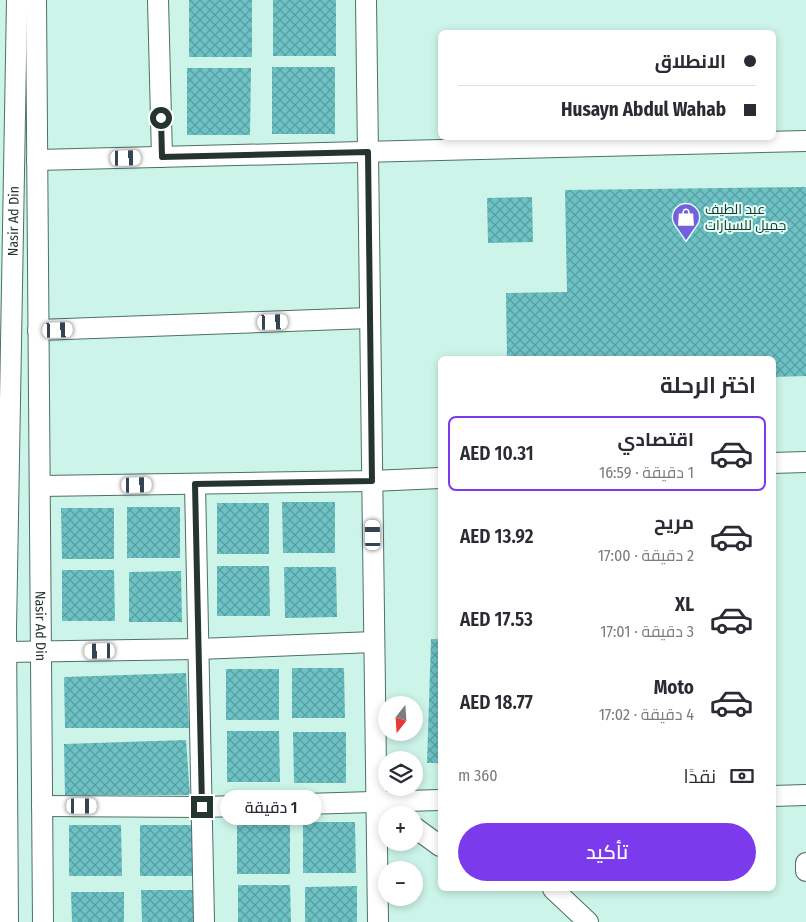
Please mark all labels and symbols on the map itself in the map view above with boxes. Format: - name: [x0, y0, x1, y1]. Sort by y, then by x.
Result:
- route start: [150, 107, 172, 129]
- car: [110, 150, 141, 166]
- street label: Nasir Ad Din: [4, 186, 22, 256]
- place label: عبد الطيف جميل للسيارات: [705, 201, 786, 234]
- shop icon: عبد الطيف جميل للسيارات: [671, 202, 701, 241]
- car: [257, 314, 288, 330]
- car: [42, 322, 73, 338]
- car: [121, 477, 152, 493]
- car: [365, 520, 380, 550]
- street label: Nasir Ad Din: [32, 591, 50, 661]
- car: [84, 643, 115, 659]
- north arrow: [378, 696, 422, 741]
- callout: 1 دقيقة: [220, 790, 322, 824]
- route end: [191, 796, 213, 818]
- car: [67, 799, 97, 814]

